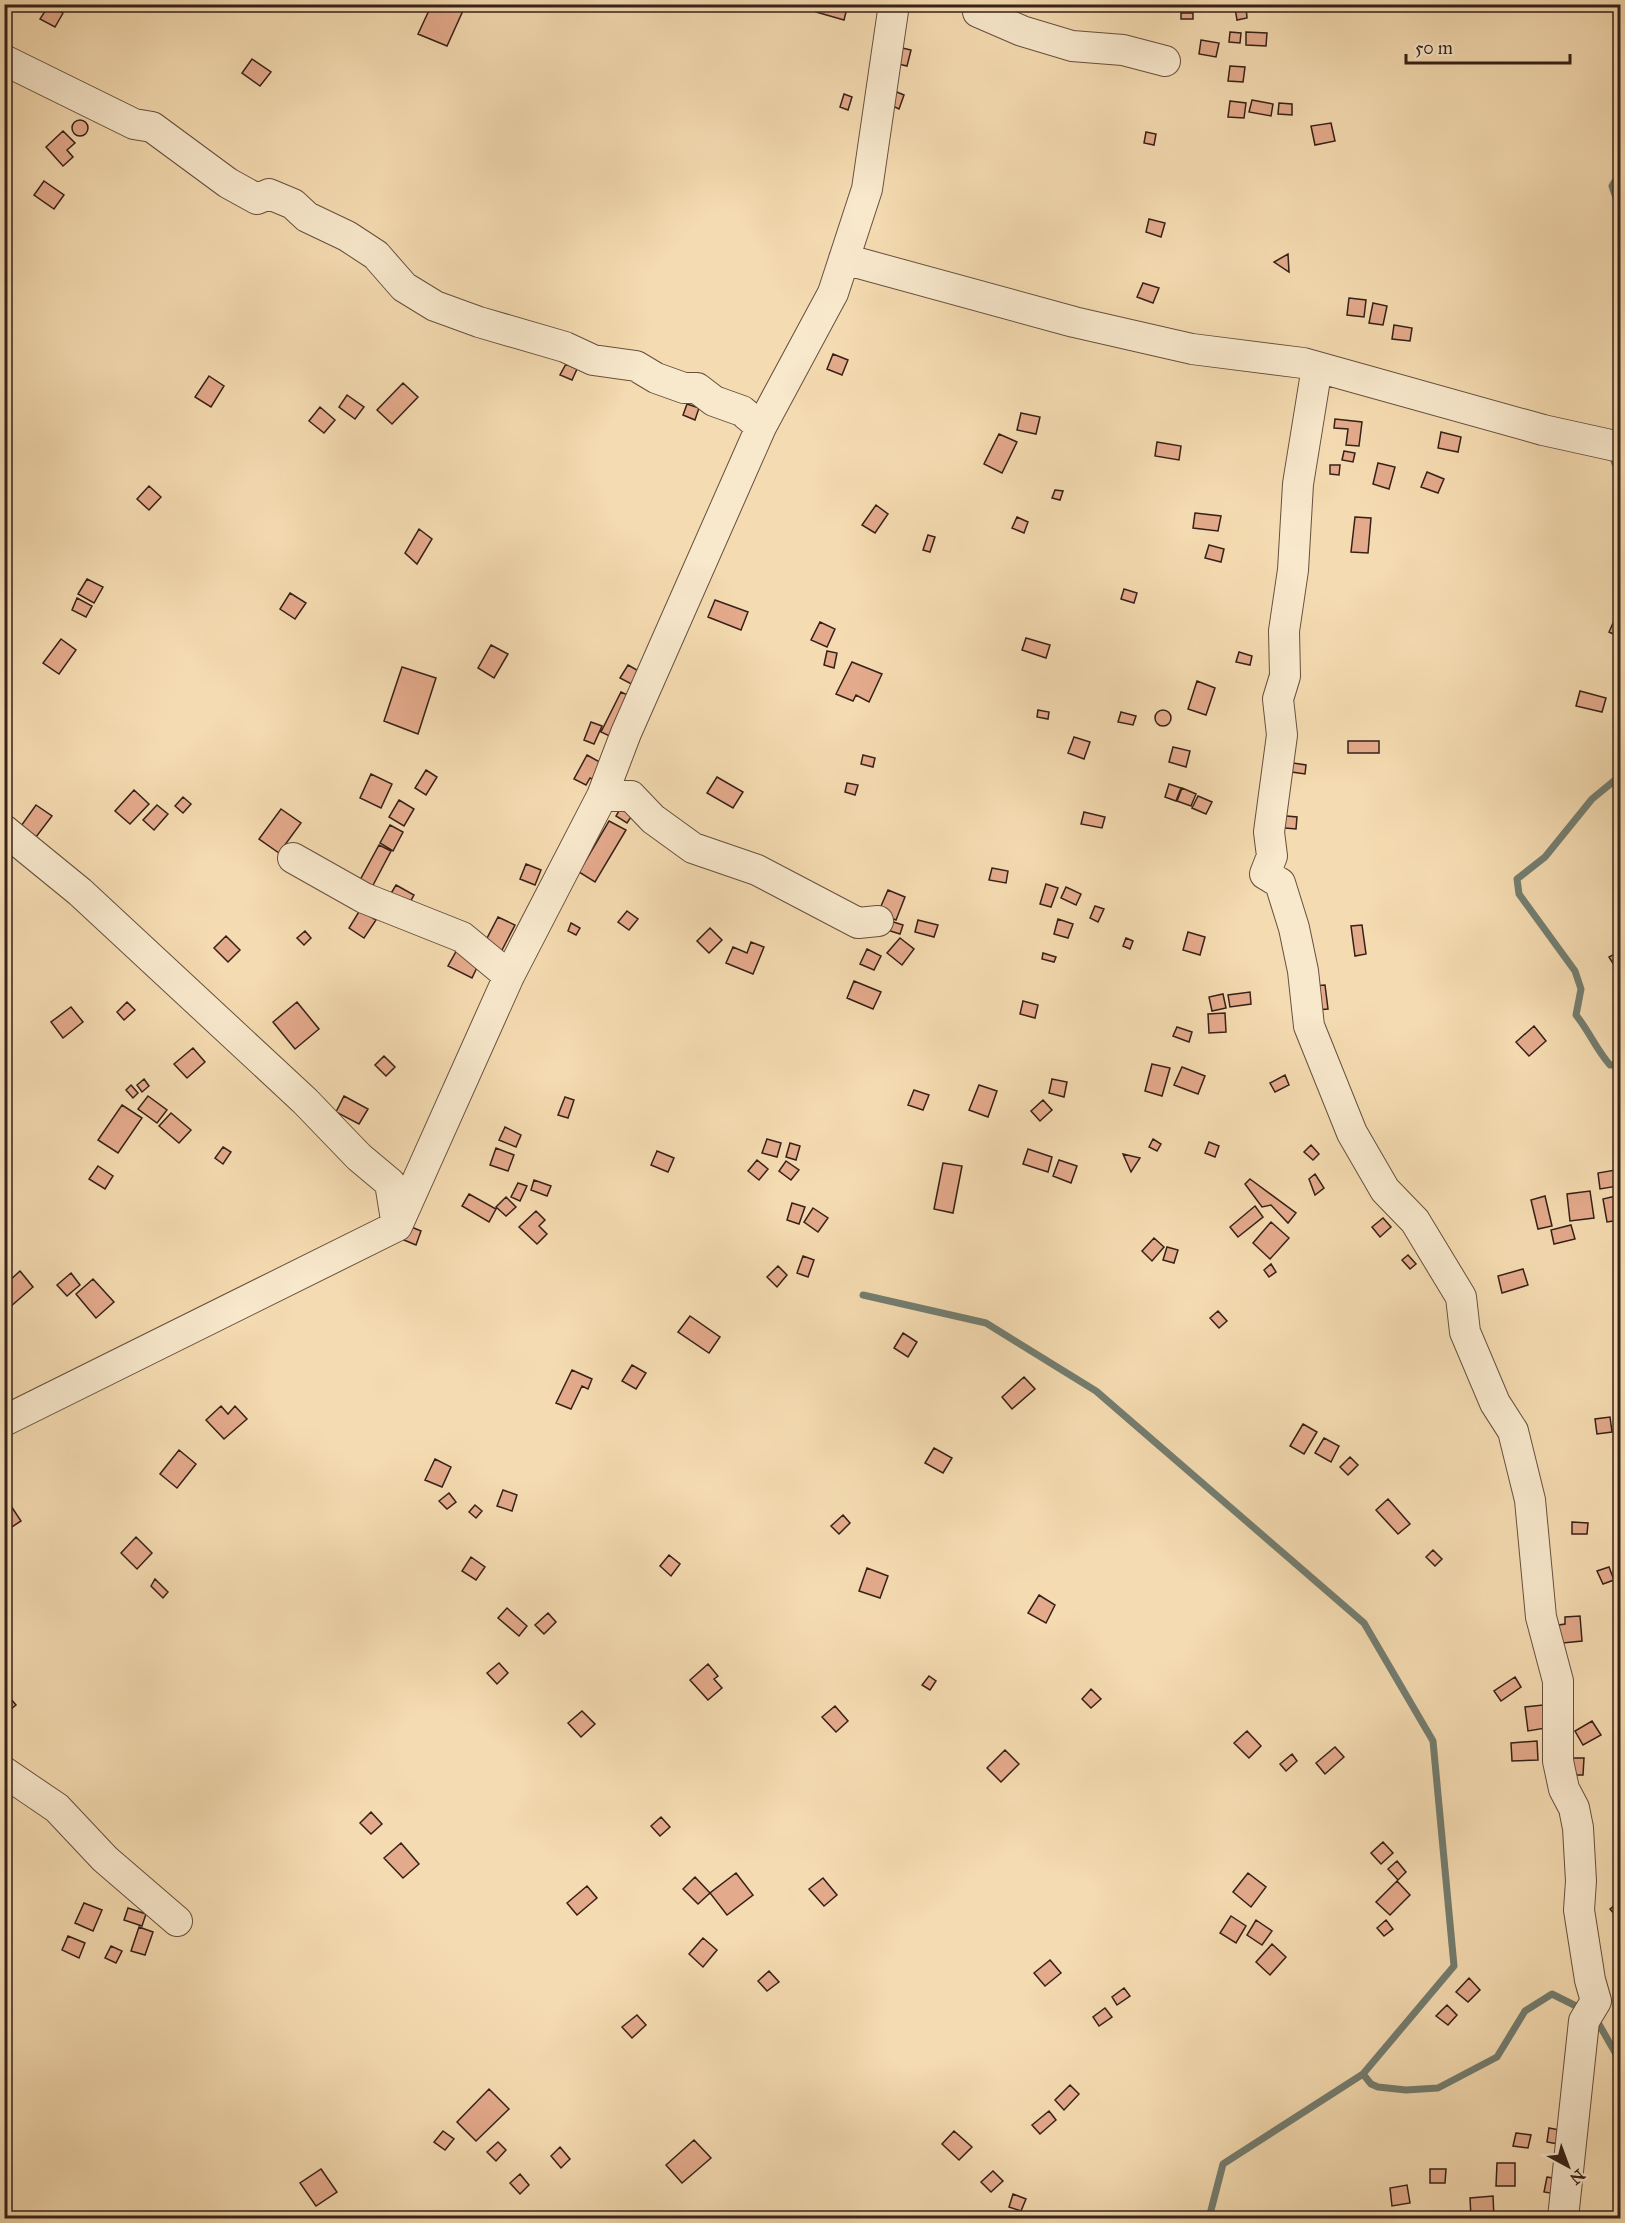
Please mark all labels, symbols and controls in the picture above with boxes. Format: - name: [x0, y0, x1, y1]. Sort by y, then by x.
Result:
- scale bar: [1406, 27, 1570, 65]
- text: 50 m: [1415, 37, 1453, 59]
- north arrow: [1538, 2136, 1598, 2196]
- text: N: [1566, 2165, 1589, 2189]

